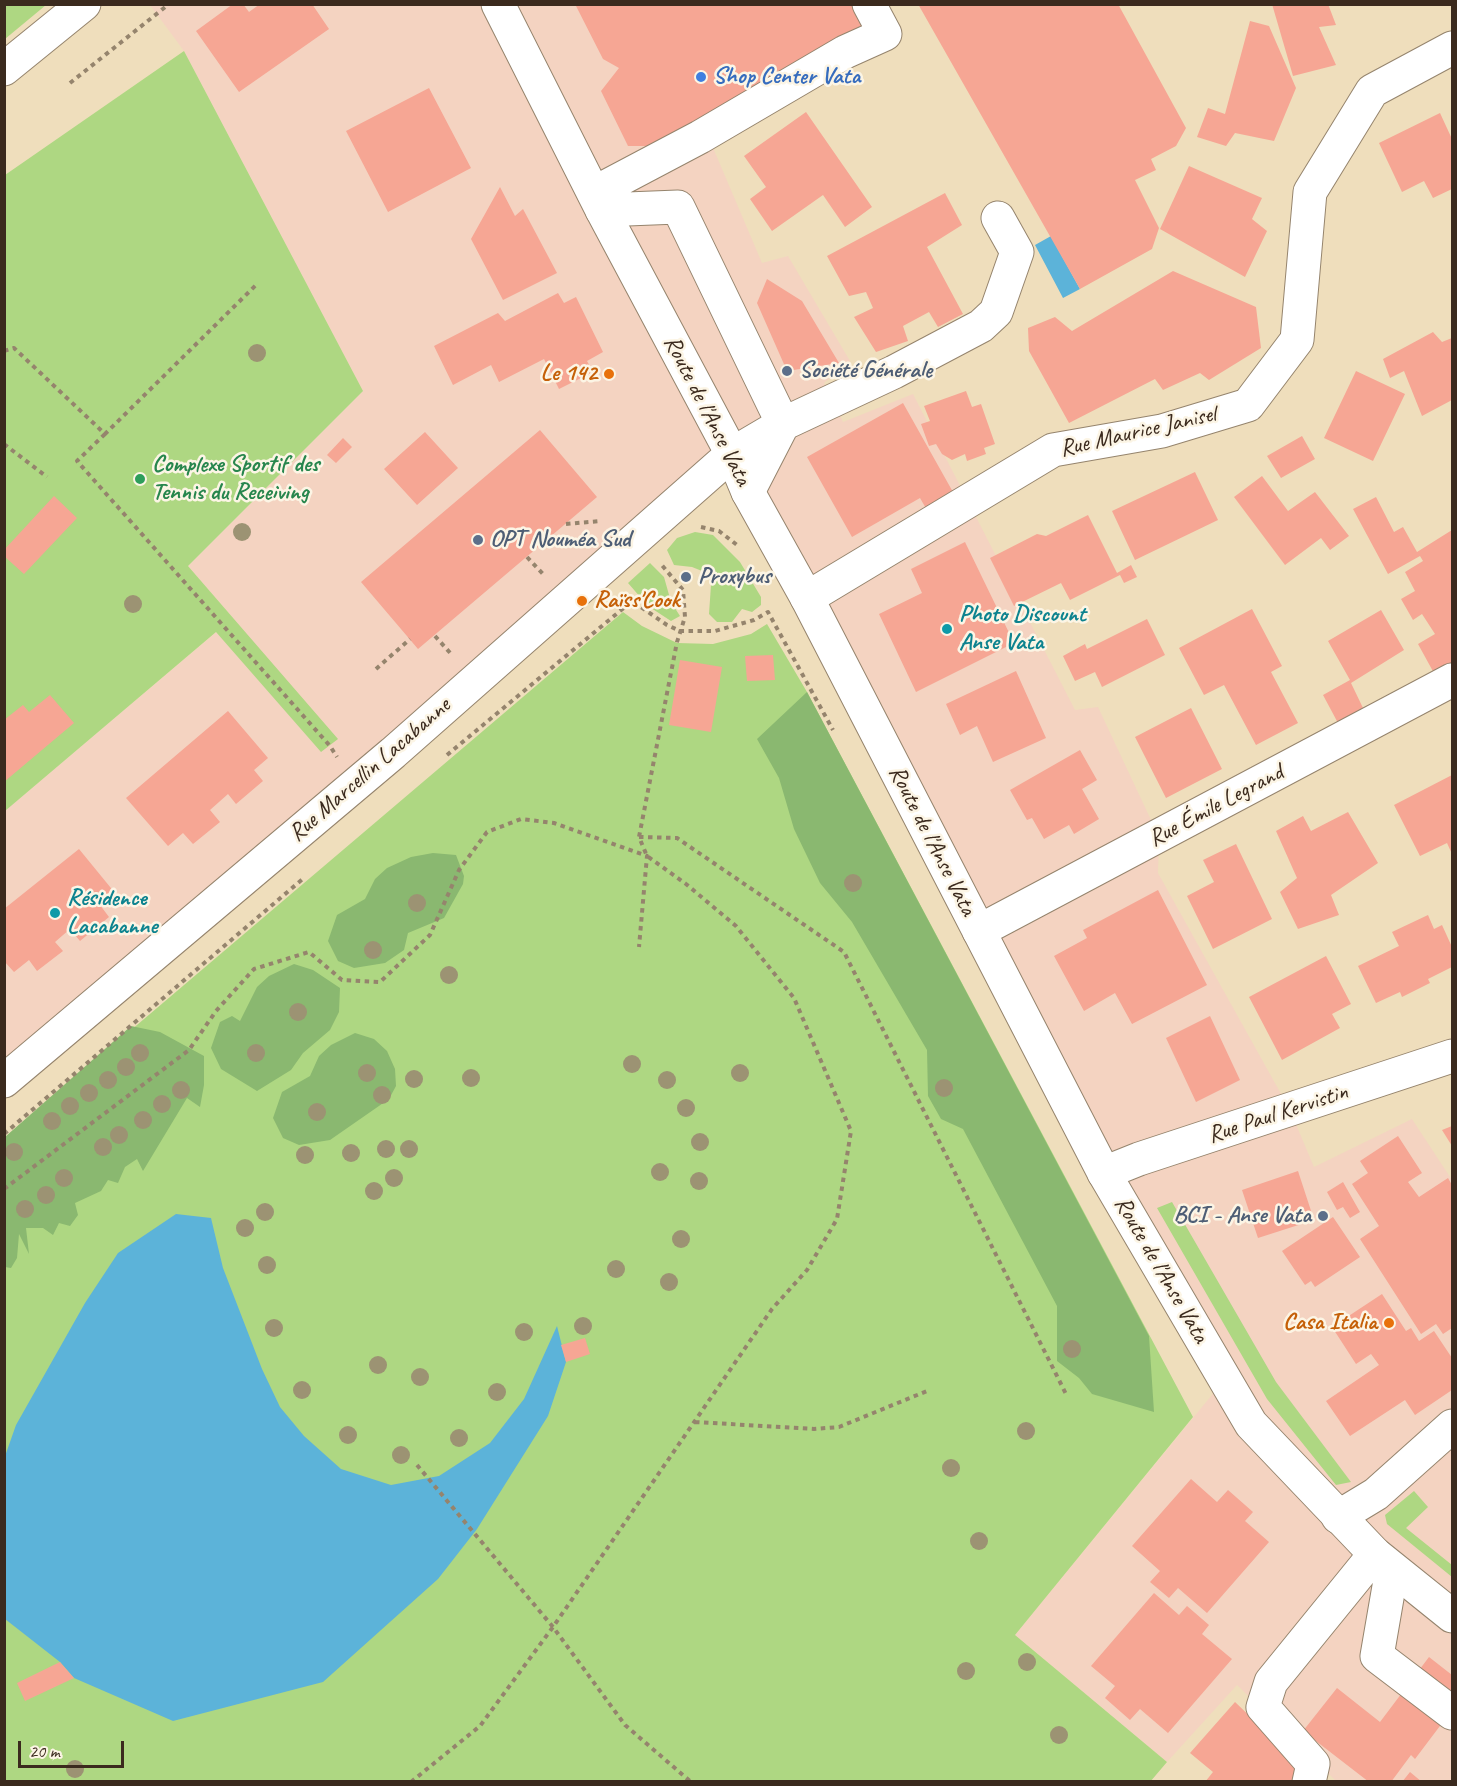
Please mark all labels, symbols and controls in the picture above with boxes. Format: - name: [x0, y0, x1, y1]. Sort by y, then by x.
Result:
- place label: Shop Center Vata: [713, 63, 860, 91]
- marker: Shop Center Vata: [694, 70, 708, 84]
- street label: Route de l'Anse Vata: [657, 331, 757, 491]
- place label: Société Générale: [799, 357, 932, 385]
- place label: Le 142: [541, 360, 597, 388]
- marker: Société Générale: [780, 364, 794, 378]
- marker: Le 142: [602, 367, 616, 381]
- street label: Rue Maurice Janisel: [1057, 400, 1219, 464]
- place label: Complexe Sportif des Tennis du Receiving: [152, 451, 319, 507]
- marker: Complexe Sportif des Tennis du Receiving: [133, 472, 147, 486]
- place label: OPT Nouméa Sud: [490, 526, 630, 554]
- marker: OPT Nouméa Sud: [471, 533, 485, 547]
- place label: Proxybus: [698, 563, 771, 591]
- marker: Proxybus: [679, 570, 693, 584]
- place label: Raïss'Cook: [594, 587, 679, 615]
- marker: Raïss'Cook: [575, 594, 589, 608]
- place label: Photo Discount Anse Vata: [959, 601, 1086, 657]
- marker: Photo Discount Anse Vata: [940, 622, 954, 636]
- street label: Rue Marcellin Lacabanne: [283, 692, 457, 848]
- street label: Rue Émile Legrand: [1144, 758, 1288, 854]
- street label: Route de l'Anse Vata: [882, 761, 982, 921]
- place label: Résidence Lacabanne: [67, 885, 157, 941]
- marker: Résidence Lacabanne: [48, 906, 62, 920]
- street label: Rue Paul Kervistin: [1204, 1078, 1352, 1150]
- street label: Route de l'Anse Vata: [1107, 1192, 1215, 1348]
- place label: BCI - Anse Vata: [1174, 1202, 1311, 1230]
- marker: BCI - Anse Vata: [1316, 1209, 1330, 1223]
- place label: Casa Italia: [1283, 1309, 1377, 1337]
- marker: Casa Italia: [1382, 1316, 1396, 1330]
- scale bar: [21, 1729, 128, 1767]
- text: 20 m: [29, 1740, 60, 1762]

